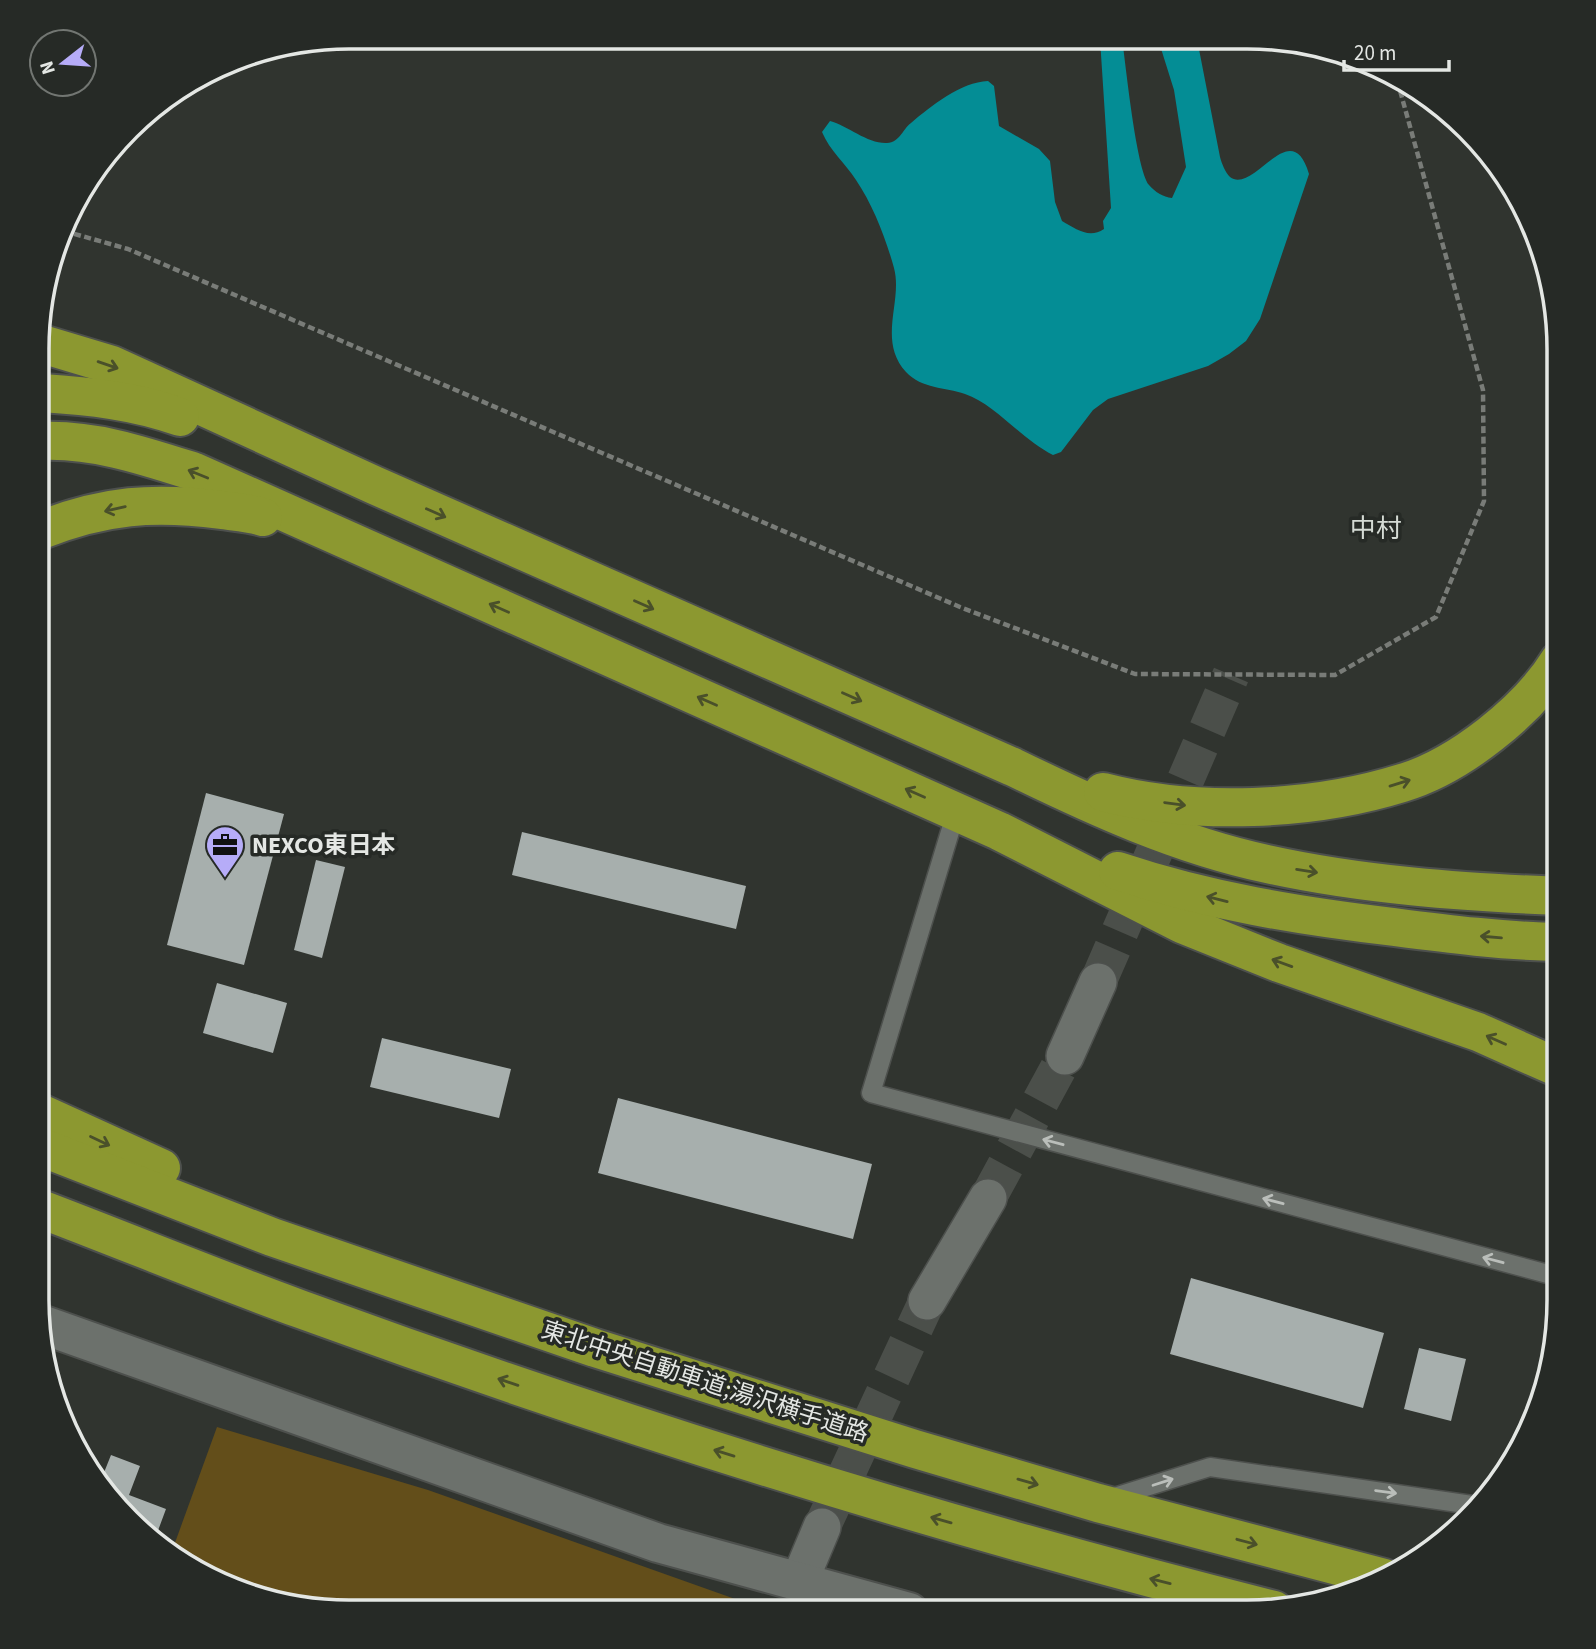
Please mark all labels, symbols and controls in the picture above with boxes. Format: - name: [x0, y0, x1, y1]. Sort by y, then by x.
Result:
- north arrow: [28, 28, 98, 98]
- scale bar: [1344, 28, 1449, 72]
- text: 20 m: [1354, 38, 1396, 68]
- text: N: [33, 58, 63, 78]
- one-way arrow: [96, 359, 118, 372]
- one-way arrow: [187, 466, 209, 479]
- one-way arrow: [104, 503, 126, 516]
- one-way arrow: [425, 507, 446, 520]
- district label: 中村: [1350, 510, 1402, 547]
- one-way arrow: [633, 599, 654, 612]
- one-way arrow: [489, 601, 510, 614]
- one-way arrow: [841, 691, 862, 704]
- one-way arrow: [697, 694, 718, 707]
- one-way arrow: [1389, 776, 1411, 789]
- one-way arrow: [905, 786, 926, 799]
- one-way arrow: [1163, 797, 1186, 810]
- office icon: NEXCO東日本: [204, 824, 246, 879]
- place label: NEXCO東日本: [252, 828, 396, 863]
- one-way arrow: [1295, 865, 1318, 878]
- one-way arrow: [1206, 891, 1229, 905]
- one-way arrow: [1480, 930, 1502, 943]
- one-way arrow: [1272, 956, 1294, 969]
- one-way arrow: [1486, 1033, 1508, 1046]
- one-way arrow: [89, 1135, 111, 1148]
- one-way arrow: [1042, 1135, 1065, 1148]
- one-way arrow: [1262, 1194, 1285, 1207]
- one-way arrow: [1482, 1252, 1504, 1265]
- street label: 東北中央自動車道;湯沢横手道路: [537, 1313, 873, 1451]
- one-way arrow: [497, 1375, 519, 1387]
- one-way arrow: [713, 1446, 735, 1459]
- one-way arrow: [1152, 1474, 1174, 1487]
- one-way arrow: [1016, 1476, 1039, 1489]
- one-way arrow: [1374, 1486, 1397, 1499]
- one-way arrow: [930, 1513, 952, 1526]
- one-way arrow: [1235, 1536, 1258, 1549]
- one-way arrow: [1149, 1574, 1172, 1587]

